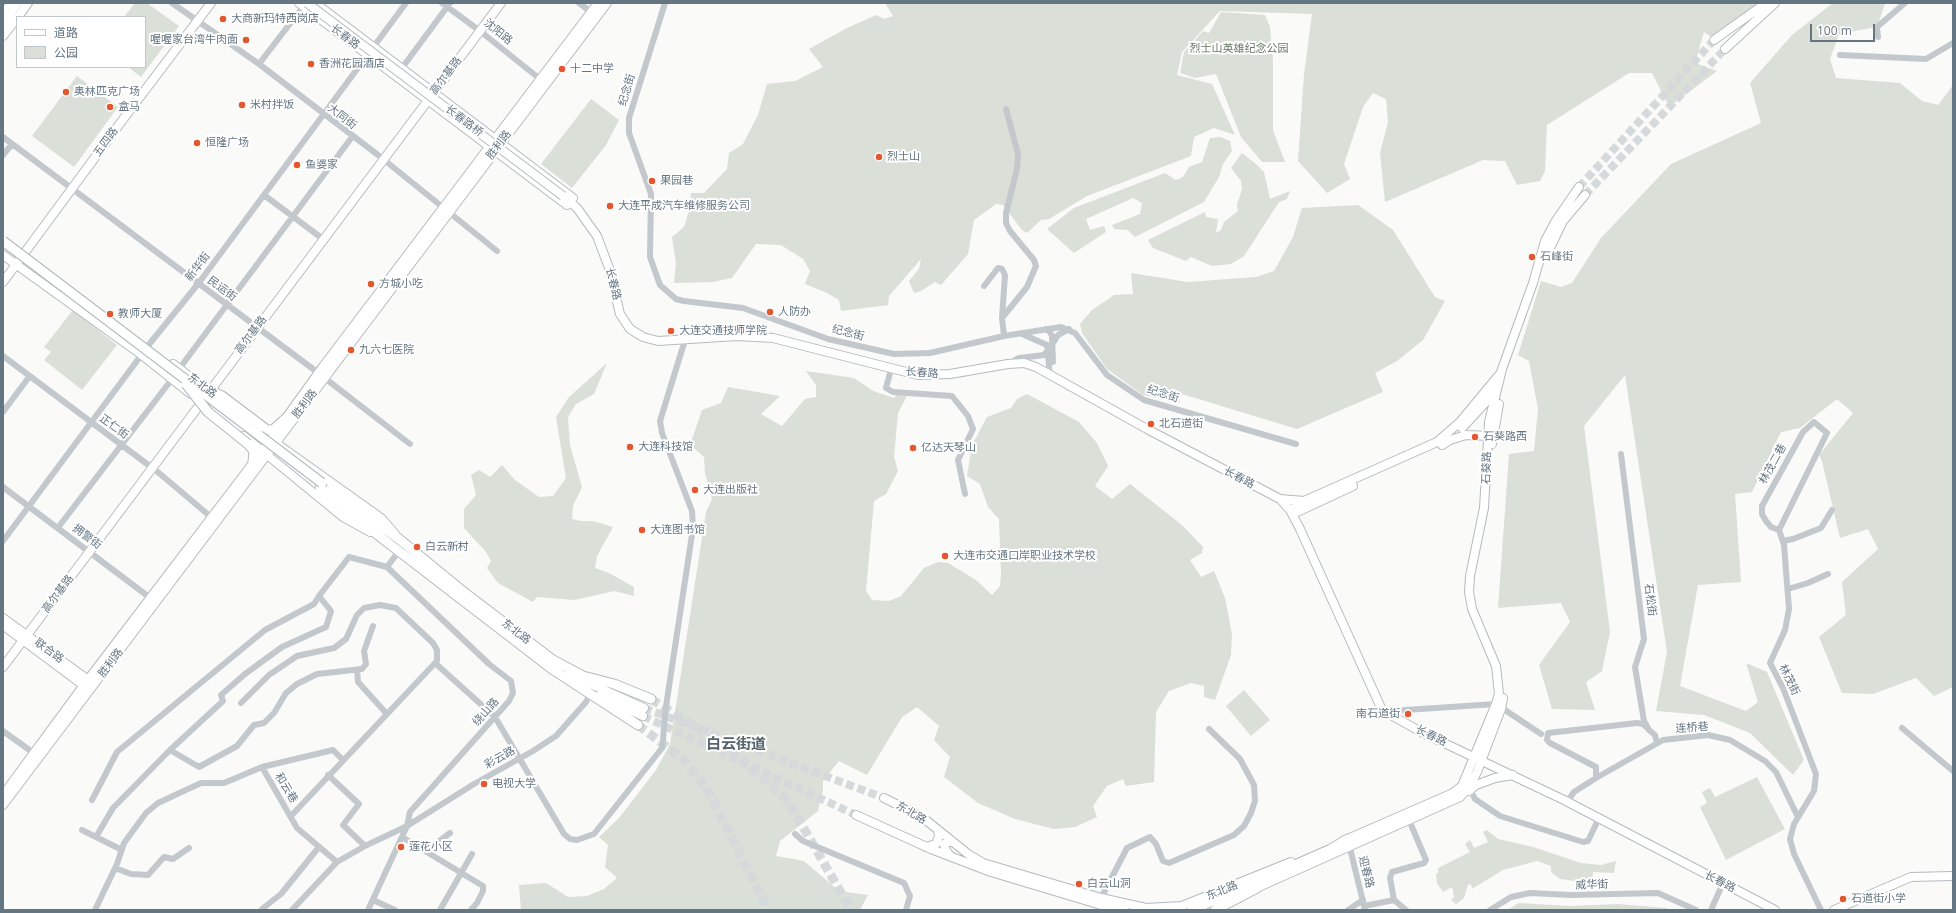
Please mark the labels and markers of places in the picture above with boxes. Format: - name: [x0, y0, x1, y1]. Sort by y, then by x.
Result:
- place label: 大商新玛特西岗店: [231, 12, 319, 26]
- marker: 大商新玛特西岗店: [218, 14, 228, 24]
- place label: 喔喔家台湾牛肉面: [150, 33, 238, 47]
- marker: 喔喔家台湾牛肉面: [241, 35, 251, 45]
- place label: 香洲花园酒店: [319, 57, 385, 71]
- marker: 香洲花园酒店: [306, 59, 316, 69]
- place label: 十二中学: [570, 62, 614, 76]
- marker: 十二中学: [557, 64, 567, 74]
- place label: 奥林匹克广场: [74, 85, 140, 99]
- marker: 奥林匹克广场: [61, 87, 71, 97]
- place label: 米村拌饭: [250, 98, 294, 112]
- place label: 盒马: [118, 100, 140, 114]
- marker: 米村拌饭: [237, 100, 247, 110]
- marker: 盒马: [105, 102, 115, 112]
- place label: 恒隆广场: [205, 136, 249, 150]
- marker: 恒隆广场: [192, 138, 202, 148]
- place label: 烈士山: [887, 150, 920, 164]
- marker: 烈士山: [874, 152, 884, 162]
- place label: 鱼婆家: [305, 158, 338, 172]
- marker: 鱼婆家: [292, 160, 302, 170]
- place label: 果园巷: [660, 174, 693, 188]
- marker: 果园巷: [647, 176, 657, 186]
- place label: 大连平成汽车维修服务公司: [618, 199, 750, 213]
- marker: 大连平成汽车维修服务公司: [605, 201, 615, 211]
- place label: 石峰街: [1540, 250, 1573, 264]
- marker: 石峰街: [1527, 252, 1537, 262]
- place label: 方城小吃: [379, 277, 423, 291]
- marker: 方城小吃: [366, 279, 376, 289]
- place label: 人防办: [778, 305, 811, 319]
- place label: 教师大厦: [118, 307, 162, 321]
- marker: 人防办: [765, 307, 775, 317]
- marker: 教师大厦: [105, 309, 115, 319]
- place label: 大连交通技师学院: [679, 324, 767, 338]
- marker: 大连交通技师学院: [666, 326, 676, 336]
- place label: 九六七医院: [359, 343, 414, 357]
- marker: 九六七医院: [346, 345, 356, 355]
- place label: 北石道街: [1159, 417, 1203, 431]
- marker: 北石道街: [1146, 419, 1156, 429]
- place label: 石葵路西: [1483, 430, 1527, 444]
- marker: 石葵路西: [1470, 432, 1480, 442]
- place label: 大连科技馆: [638, 440, 693, 454]
- place label: 亿达天琴山: [921, 441, 976, 455]
- marker: 大连科技馆: [625, 442, 635, 452]
- marker: 亿达天琴山: [908, 443, 918, 453]
- place label: 大连出版社: [703, 483, 758, 497]
- marker: 大连出版社: [690, 485, 700, 495]
- place label: 大连图书馆: [650, 523, 705, 537]
- marker: 大连图书馆: [637, 525, 647, 535]
- place label: 白云新村: [425, 540, 469, 554]
- marker: 白云新村: [412, 542, 422, 552]
- place label: 大连市交通口岸职业技术学校: [953, 549, 1096, 563]
- marker: 大连市交通口岸职业技术学校: [940, 551, 950, 561]
- place label: 南石道街: [1356, 707, 1400, 721]
- marker: 南石道街: [1403, 709, 1413, 719]
- place label: 电视大学: [492, 777, 536, 791]
- marker: 电视大学: [479, 779, 489, 789]
- place label: 莲花小区: [409, 840, 453, 854]
- marker: 莲花小区: [396, 842, 406, 852]
- place label: 白云山洞: [1087, 877, 1131, 891]
- marker: 白云山洞: [1074, 879, 1084, 889]
- place label: 石道街小学: [1851, 892, 1906, 906]
- marker: 石道街小学: [1838, 894, 1848, 904]

